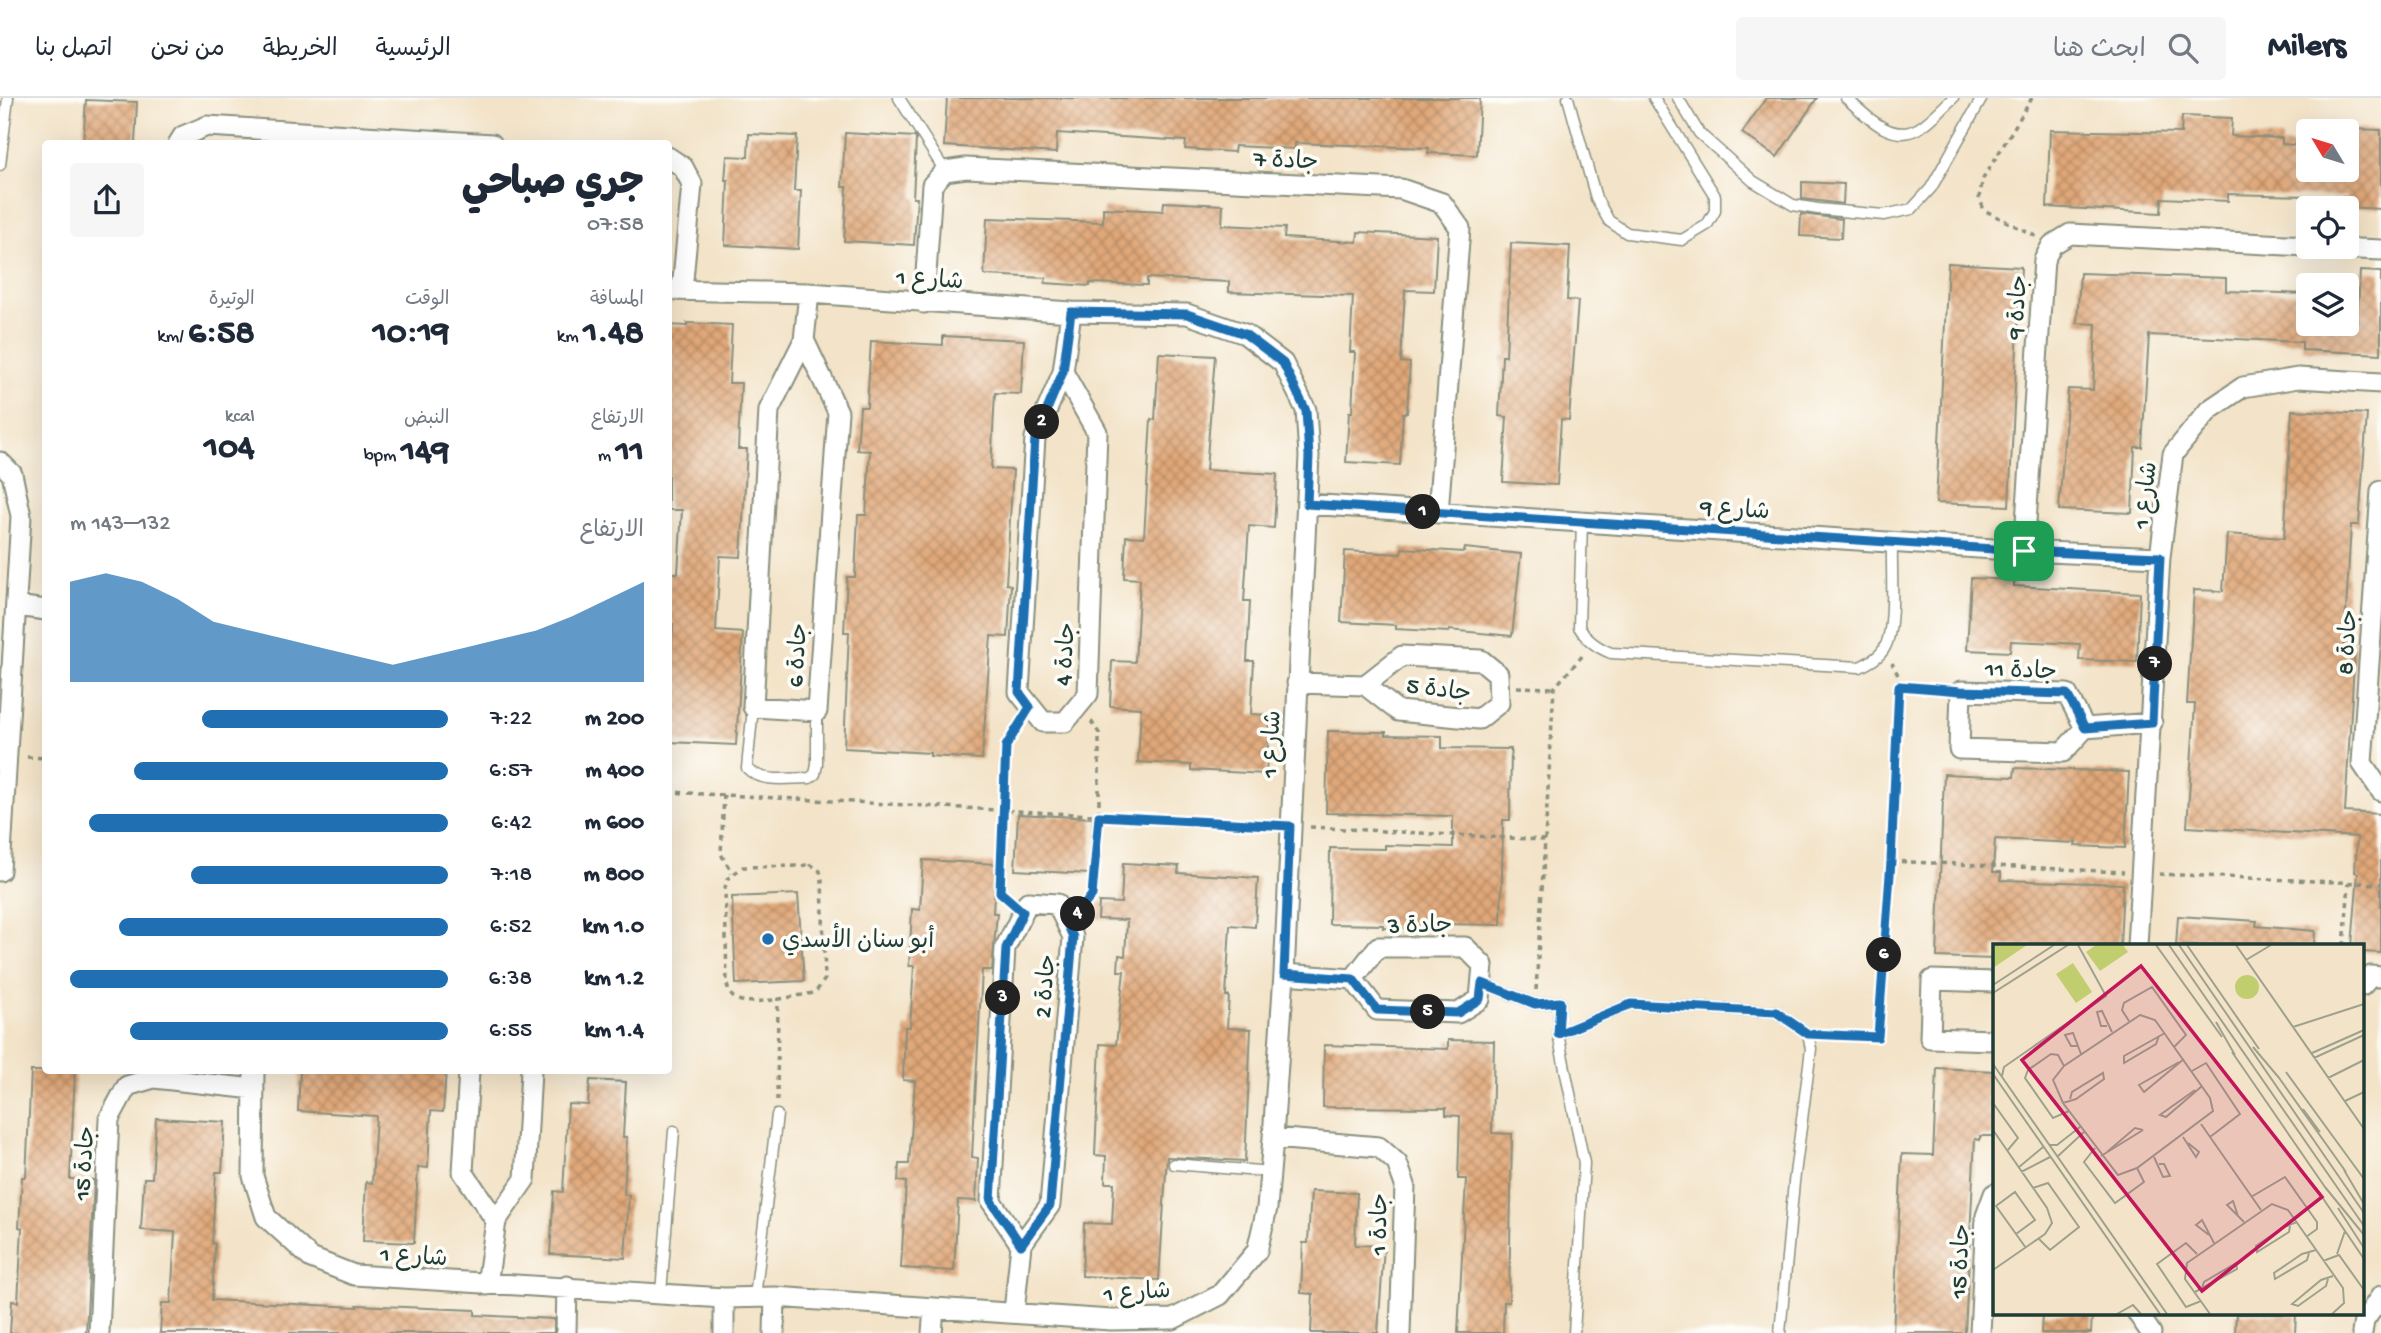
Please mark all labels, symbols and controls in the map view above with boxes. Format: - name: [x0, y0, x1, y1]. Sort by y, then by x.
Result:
- search box: [1736, 17, 2226, 80]
- icon: search: [2164, 29, 2202, 67]
- text: Milers: [2268, 29, 2346, 67]
- text: اتصل بنا: [35, 36, 112, 65]
- text: من نحن: [150, 36, 225, 65]
- text: الخريطة: [263, 36, 338, 65]
- text: الرئيسية: [376, 36, 451, 65]
- text: ابحث هنا: [2053, 36, 2146, 67]
- north arrow: [2296, 119, 2359, 182]
- map controls: [2296, 119, 2359, 336]
- street label: جادة 7: [1252, 146, 1319, 179]
- button: share: [70, 163, 144, 237]
- text: جري صباحي: [462, 164, 644, 208]
- button: locate: [2296, 196, 2359, 259]
- text: 07:58: [587, 212, 644, 239]
- street label: شارع 1: [894, 265, 964, 298]
- button: layers: [2296, 273, 2359, 336]
- street label: جادة 9: [2003, 274, 2036, 341]
- text: الوتيرة: [209, 289, 255, 312]
- text: الوقت: [405, 289, 449, 312]
- text: المسافة: [590, 289, 644, 312]
- text: 6:58: [188, 314, 255, 355]
- text: 10:19: [373, 314, 449, 355]
- text: 1.48: [583, 314, 644, 355]
- text: /km: [157, 326, 188, 349]
- text: km: [557, 326, 583, 349]
- pin: 2: [1024, 404, 1060, 440]
- text: kcal: [225, 406, 255, 429]
- text: النبض: [404, 408, 449, 431]
- text: الارتفاع: [591, 408, 644, 431]
- text: 2: [1037, 410, 1046, 433]
- text: 104: [204, 429, 255, 470]
- text: 149: [401, 433, 449, 474]
- text: 11: [616, 433, 644, 474]
- text: bpm: [364, 445, 401, 468]
- text: m: [598, 445, 616, 468]
- street label: شارع 1: [2129, 460, 2166, 532]
- pin: 1: [1406, 494, 1440, 530]
- street label: شارع 9: [1698, 495, 1771, 528]
- text: 1: [1419, 500, 1426, 523]
- text: 132–143 m: [70, 511, 171, 538]
- text: الارتفاع: [580, 518, 644, 545]
- pin: [1994, 521, 2054, 581]
- icon: arrive: [2005, 532, 2043, 570]
- street label: جادة 8: [2333, 609, 2366, 676]
- street label: جادة 4: [1051, 621, 1084, 687]
- street label: جادة 6: [783, 622, 816, 688]
- pin: 7: [2138, 646, 2172, 682]
- text: 7: [2150, 652, 2159, 675]
- street label: جادة 11: [1984, 657, 2057, 688]
- street label: جادة 5: [1404, 673, 1473, 710]
- text: 7:22: [490, 706, 532, 733]
- text: 200 m: [585, 706, 644, 733]
- street label: شارع 1: [1257, 710, 1290, 780]
- text: 6:57: [489, 758, 532, 785]
- text: 400 m: [585, 758, 644, 785]
- text: 6:42: [491, 810, 532, 837]
- text: 600 m: [584, 810, 644, 837]
- text: 7:18: [491, 862, 532, 889]
- text: 800 m: [583, 862, 644, 889]
- pin: 4: [1060, 896, 1096, 932]
- text: 4: [1073, 902, 1082, 925]
- street label: جادة 3: [1386, 912, 1453, 943]
- text: 6:52: [490, 914, 532, 941]
- text: 1.0 km: [582, 914, 644, 941]
- place label: أبو سنان الأسدي: [782, 922, 934, 957]
- marker: أبو سنان الأسدي: [760, 931, 776, 947]
- pin: 6: [1867, 938, 1902, 972]
- text: 6: [1879, 943, 1888, 966]
- inset map: [1993, 944, 2364, 1316]
- street label: جادة 2: [1030, 953, 1065, 1020]
- text: 6:38: [489, 966, 532, 993]
- text: 1.2 km: [584, 966, 644, 993]
- pin: 3: [986, 981, 1020, 1016]
- text: 3: [998, 986, 1007, 1009]
- pin: 5: [1410, 995, 1446, 1030]
- text: 5: [1423, 1000, 1433, 1023]
- text: 6:55: [489, 1018, 532, 1045]
- text: 1.4 km: [585, 1018, 644, 1045]
- street label: جادة 15: [69, 1125, 104, 1203]
- street label: جادة 1: [1366, 1193, 1397, 1256]
- street label: جادة 15: [1946, 1223, 1979, 1300]
- street label: شارع 1: [378, 1242, 448, 1275]
- street label: شارع 1: [1102, 1278, 1172, 1311]

